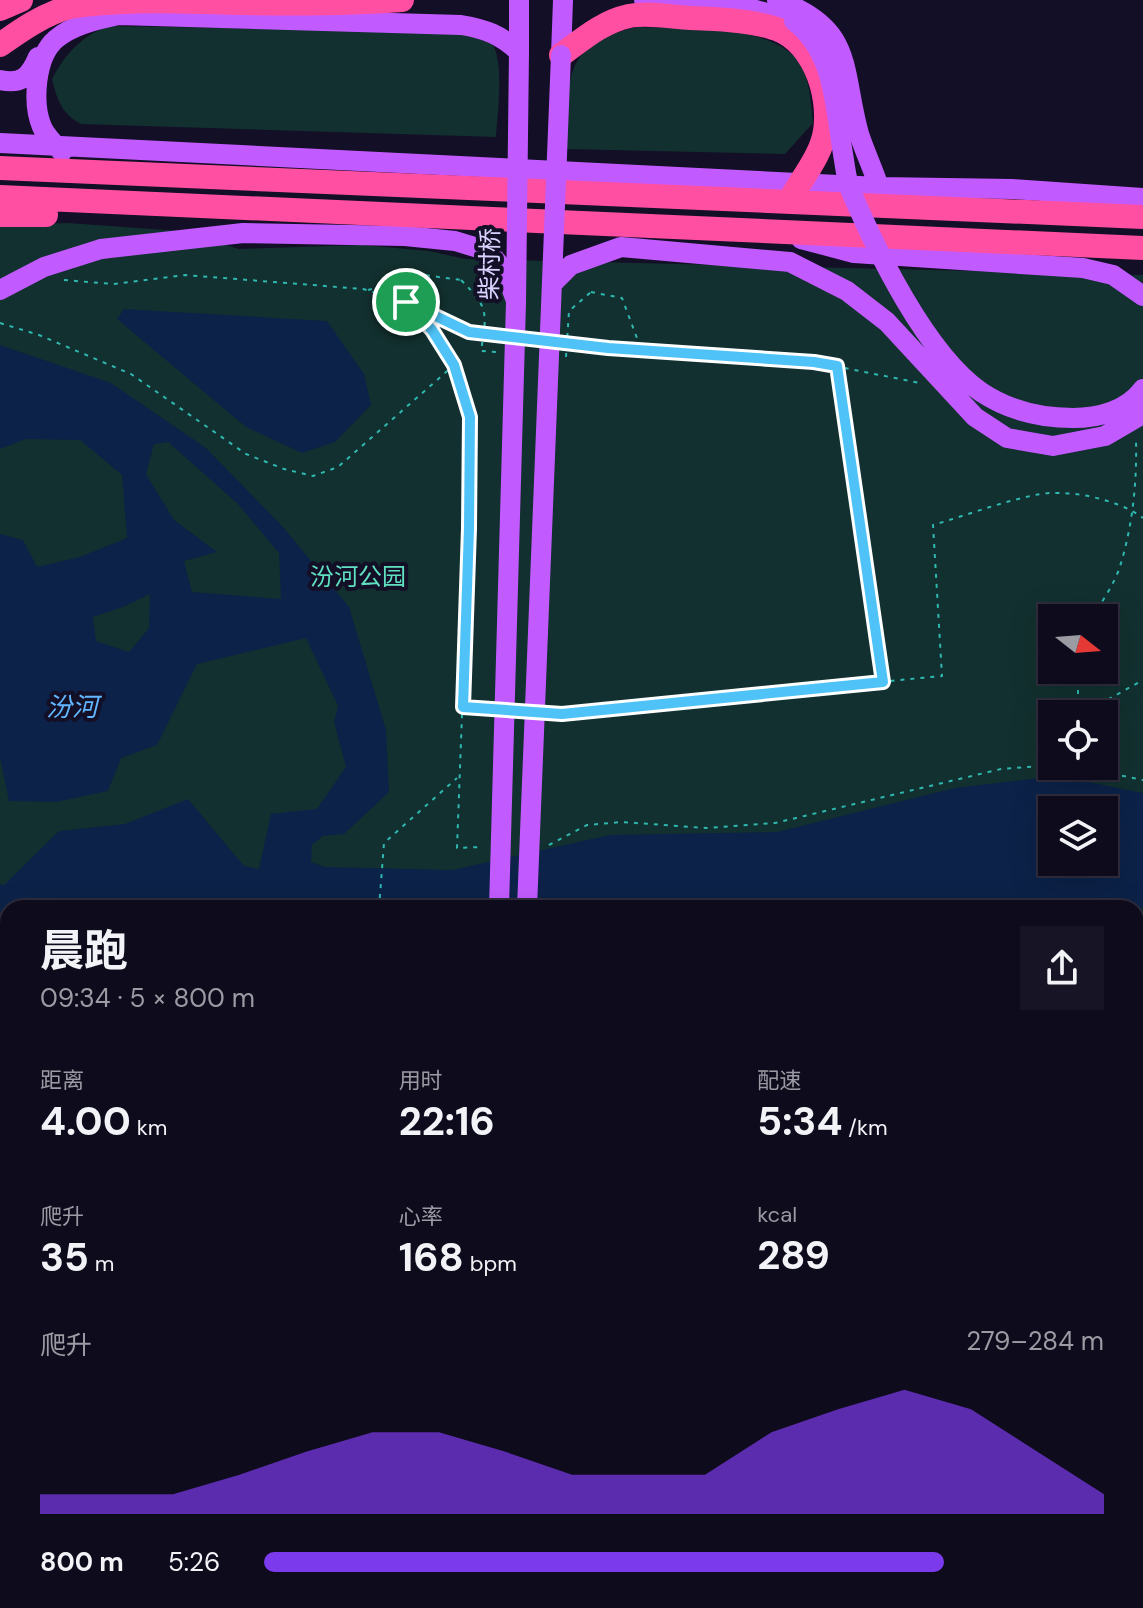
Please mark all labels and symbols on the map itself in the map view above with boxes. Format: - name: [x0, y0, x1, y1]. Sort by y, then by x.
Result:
- street label: 柴村桥: [473, 228, 506, 300]
- pin: [372, 268, 440, 336]
- park label: 汾河公园: [310, 561, 406, 592]
- north arrow: [1038, 604, 1118, 684]
- water label: 汾河: [46, 690, 103, 724]

